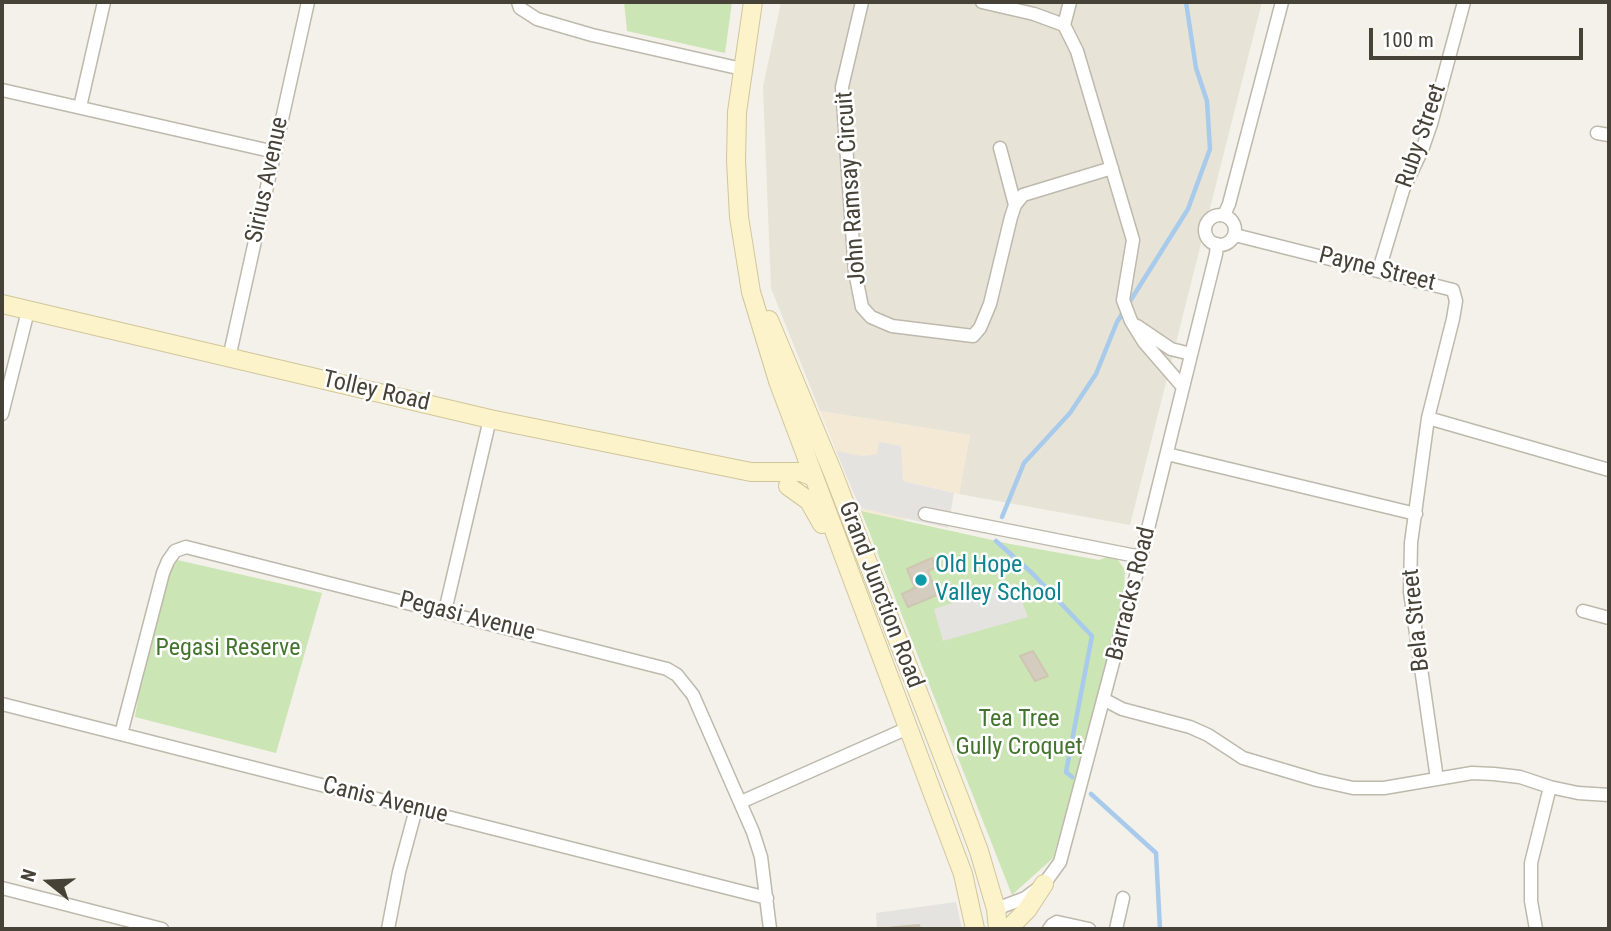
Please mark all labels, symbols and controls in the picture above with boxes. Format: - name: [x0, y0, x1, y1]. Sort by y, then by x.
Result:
- scale bar: [1373, 14, 1586, 58]
- text: 100 m: [1382, 28, 1434, 52]
- street label: Ruby Street: [1391, 80, 1453, 192]
- street label: John Ramsay Circuit: [831, 90, 873, 286]
- street label: Sirius Avenue: [241, 114, 295, 246]
- street label: Payne Street: [1316, 242, 1438, 298]
- street label: Tolley Road: [320, 366, 432, 418]
- street label: Grand Junction Road: [831, 498, 929, 692]
- street label: Barracks Road: [1101, 524, 1163, 664]
- place label: Old Hope Valley School: [935, 552, 1062, 608]
- street label: Bela Street: [1397, 567, 1437, 673]
- marker: Old Hope Valley School: [913, 572, 929, 588]
- street label: Pegasi Avenue: [396, 586, 538, 648]
- park label: Pegasi Reserve: [156, 635, 300, 663]
- park label: Tea Tree Gully Croquet: [956, 706, 1082, 762]
- street label: Canis Avenue: [320, 772, 450, 830]
- north arrow: [14, 847, 84, 917]
- text: N: [16, 866, 41, 884]

